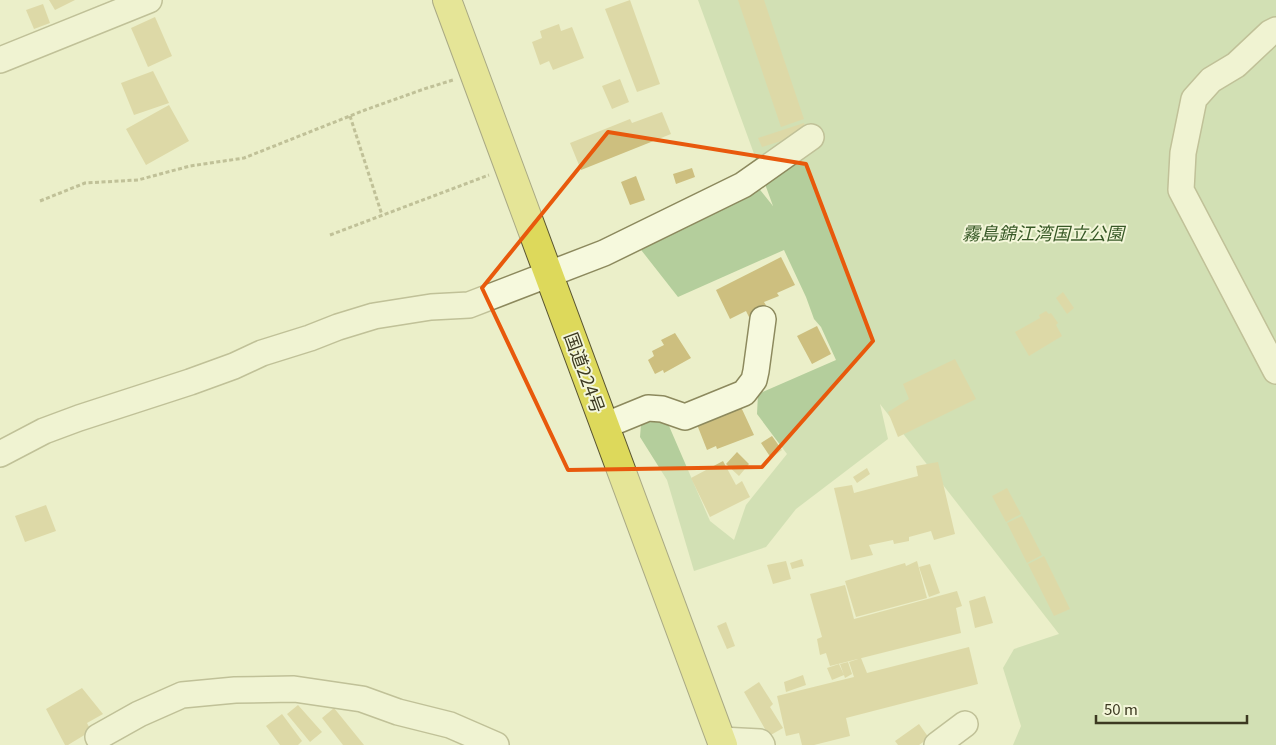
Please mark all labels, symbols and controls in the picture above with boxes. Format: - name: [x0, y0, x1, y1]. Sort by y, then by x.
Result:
- park label: 霧島錦江湾国立公園: [962, 219, 1127, 245]
- street label: 国道224号: [559, 328, 612, 416]
- scale bar: [1096, 692, 1247, 724]
- text: 50 m: [1104, 698, 1138, 719]

